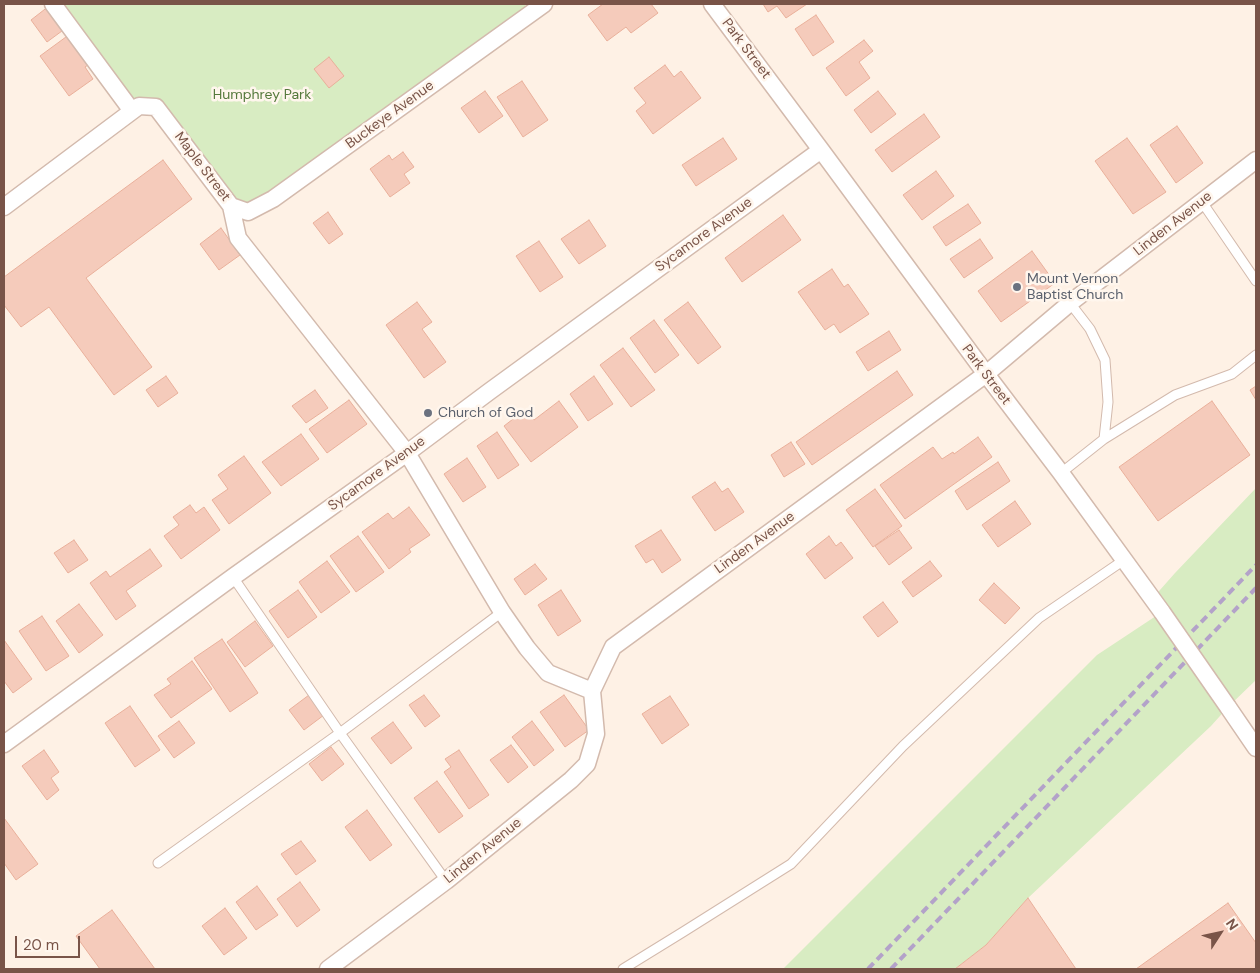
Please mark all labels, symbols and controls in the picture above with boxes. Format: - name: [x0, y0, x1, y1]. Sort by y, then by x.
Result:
- street label: Park Street: [718, 16, 774, 82]
- street label: Buckeye Avenue: [343, 77, 437, 153]
- park label: Humphrey Park: [213, 87, 311, 103]
- street label: Maple Street: [170, 129, 234, 205]
- street label: Linden Avenue: [1130, 188, 1216, 260]
- street label: Sycamore Avenue: [652, 194, 756, 276]
- place label: Mount Vernon Baptist Church: [1027, 271, 1123, 304]
- marker: Mount Vernon Baptist Church: [1011, 281, 1023, 293]
- street label: Park Street: [958, 342, 1014, 408]
- place label: Church of God: [438, 405, 533, 421]
- marker: Church of God: [422, 407, 434, 419]
- street label: Sycamore Avenue: [325, 433, 429, 515]
- street label: Linden Avenue: [712, 508, 798, 578]
- street label: Linden Avenue: [441, 815, 525, 887]
- north arrow: [1195, 908, 1245, 958]
- text: N: [1222, 915, 1243, 934]
- scale bar: [18, 926, 82, 958]
- text: 20 m: [23, 935, 59, 955]

